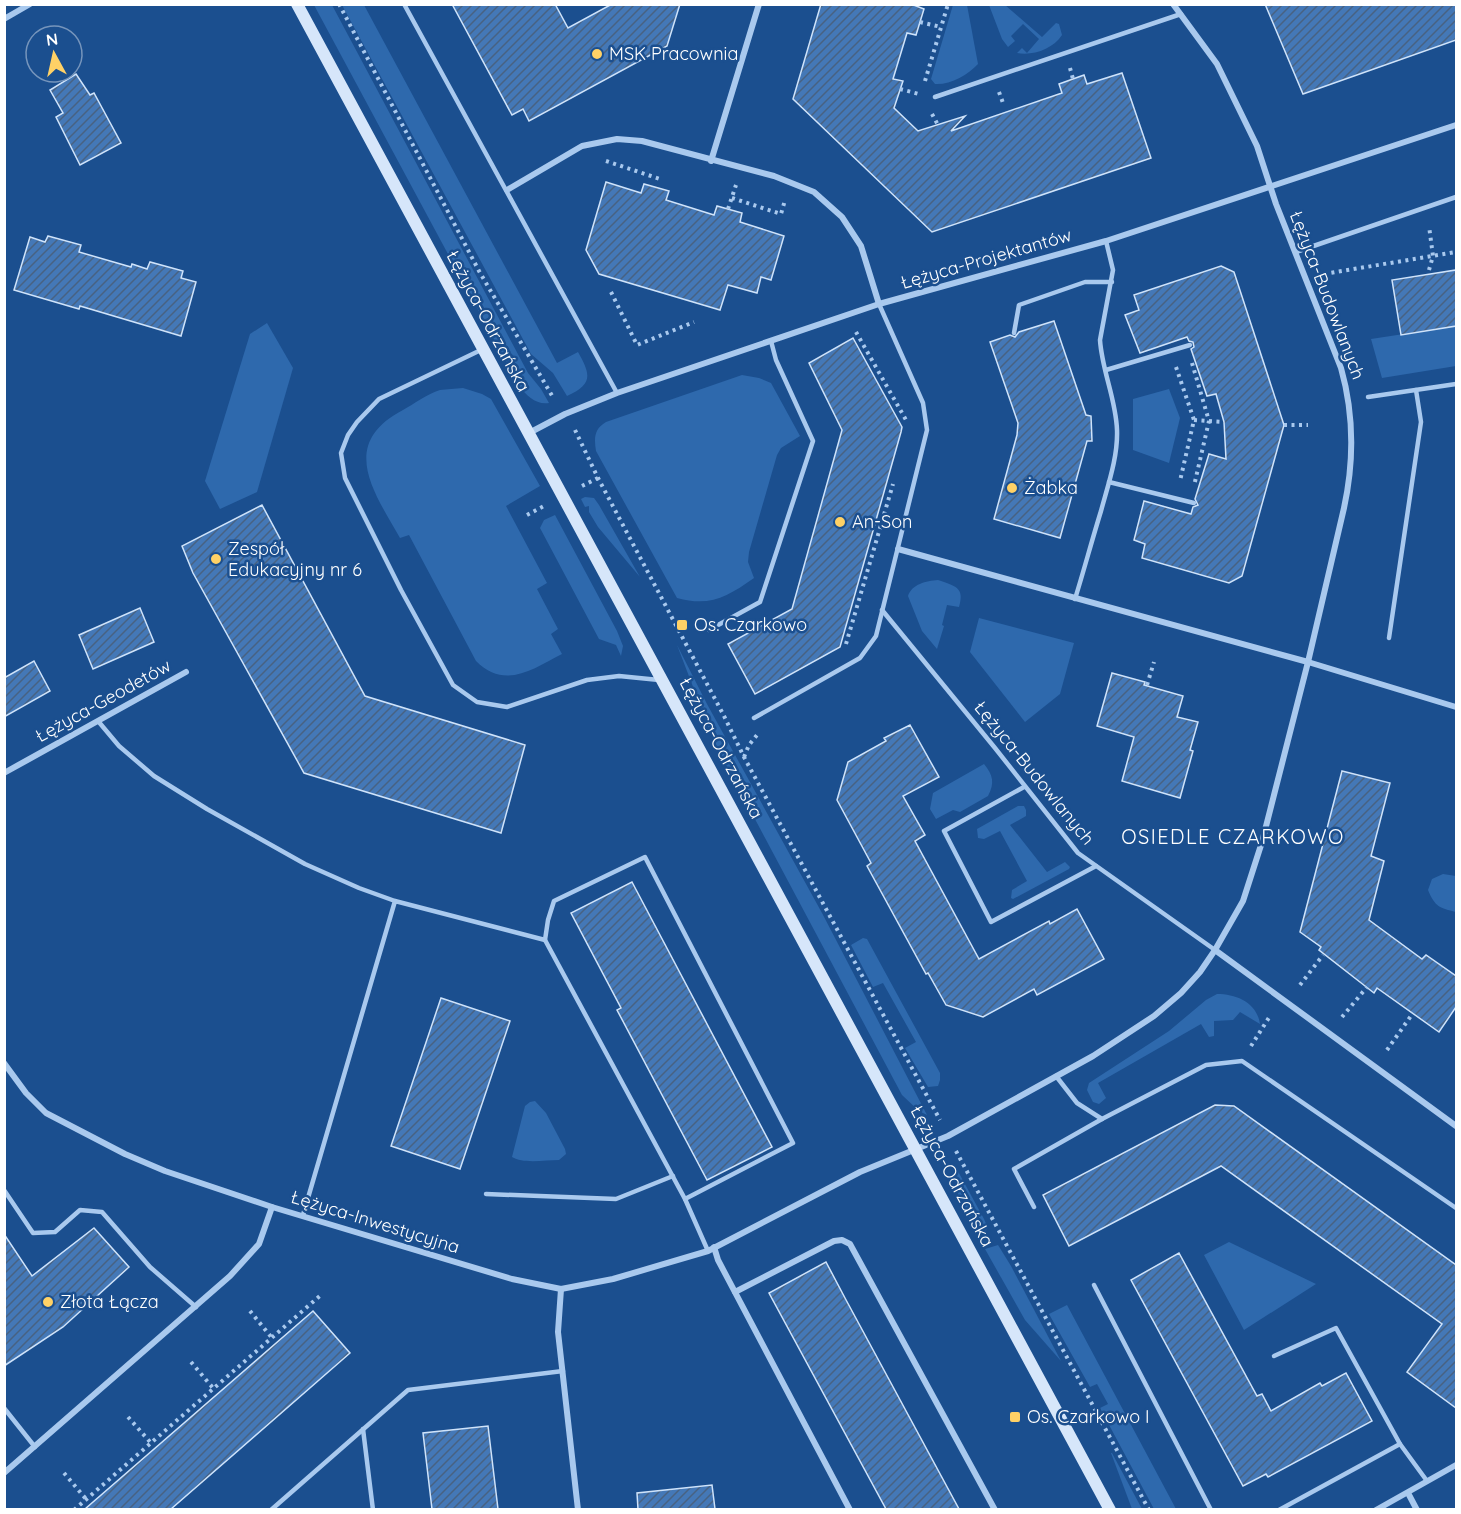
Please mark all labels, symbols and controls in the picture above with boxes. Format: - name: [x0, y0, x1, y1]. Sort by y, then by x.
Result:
- north arrow: [24, 24, 84, 84]
- text: N: [45, 28, 59, 50]
- place label: MSK Pracownia: [609, 42, 738, 65]
- marker: MSK Pracownia: [590, 47, 604, 61]
- street label: Łężyca-Budowlanych: [1285, 207, 1370, 382]
- street label: Łężyca-Projektantów: [897, 223, 1074, 294]
- street label: Łężyca-Odrzańska: [441, 246, 536, 396]
- place label: Żabka: [1024, 476, 1078, 499]
- marker: Żabka: [1005, 481, 1019, 495]
- place label: An-Son: [852, 510, 912, 533]
- marker: An-Son: [833, 515, 847, 529]
- place label: Zespół Edukacyjny nr 6: [228, 537, 362, 581]
- marker: Zespół Edukacyjny nr 6: [209, 552, 223, 566]
- place label: Os. Czarkowo: [694, 613, 807, 636]
- marker: Os. Czarkowo: [675, 618, 689, 632]
- street label: Łężyca-Geodetów: [31, 654, 175, 747]
- street label: Łężyca-Odrzańska: [674, 673, 769, 823]
- street label: Łężyca-Budowlanych: [969, 696, 1100, 849]
- district label: OSIEDLE CZARKOWO: [1121, 824, 1345, 849]
- street label: Łężyca-Odrzańska: [905, 1101, 1000, 1251]
- street label: Łężyca-Inwestycyjna: [288, 1185, 462, 1258]
- place label: Złota Łącza: [60, 1290, 159, 1313]
- marker: Złota Łącza: [41, 1295, 55, 1309]
- place label: Os. Czarkowo I: [1027, 1405, 1150, 1428]
- marker: Os. Czarkowo I: [1008, 1410, 1022, 1424]

